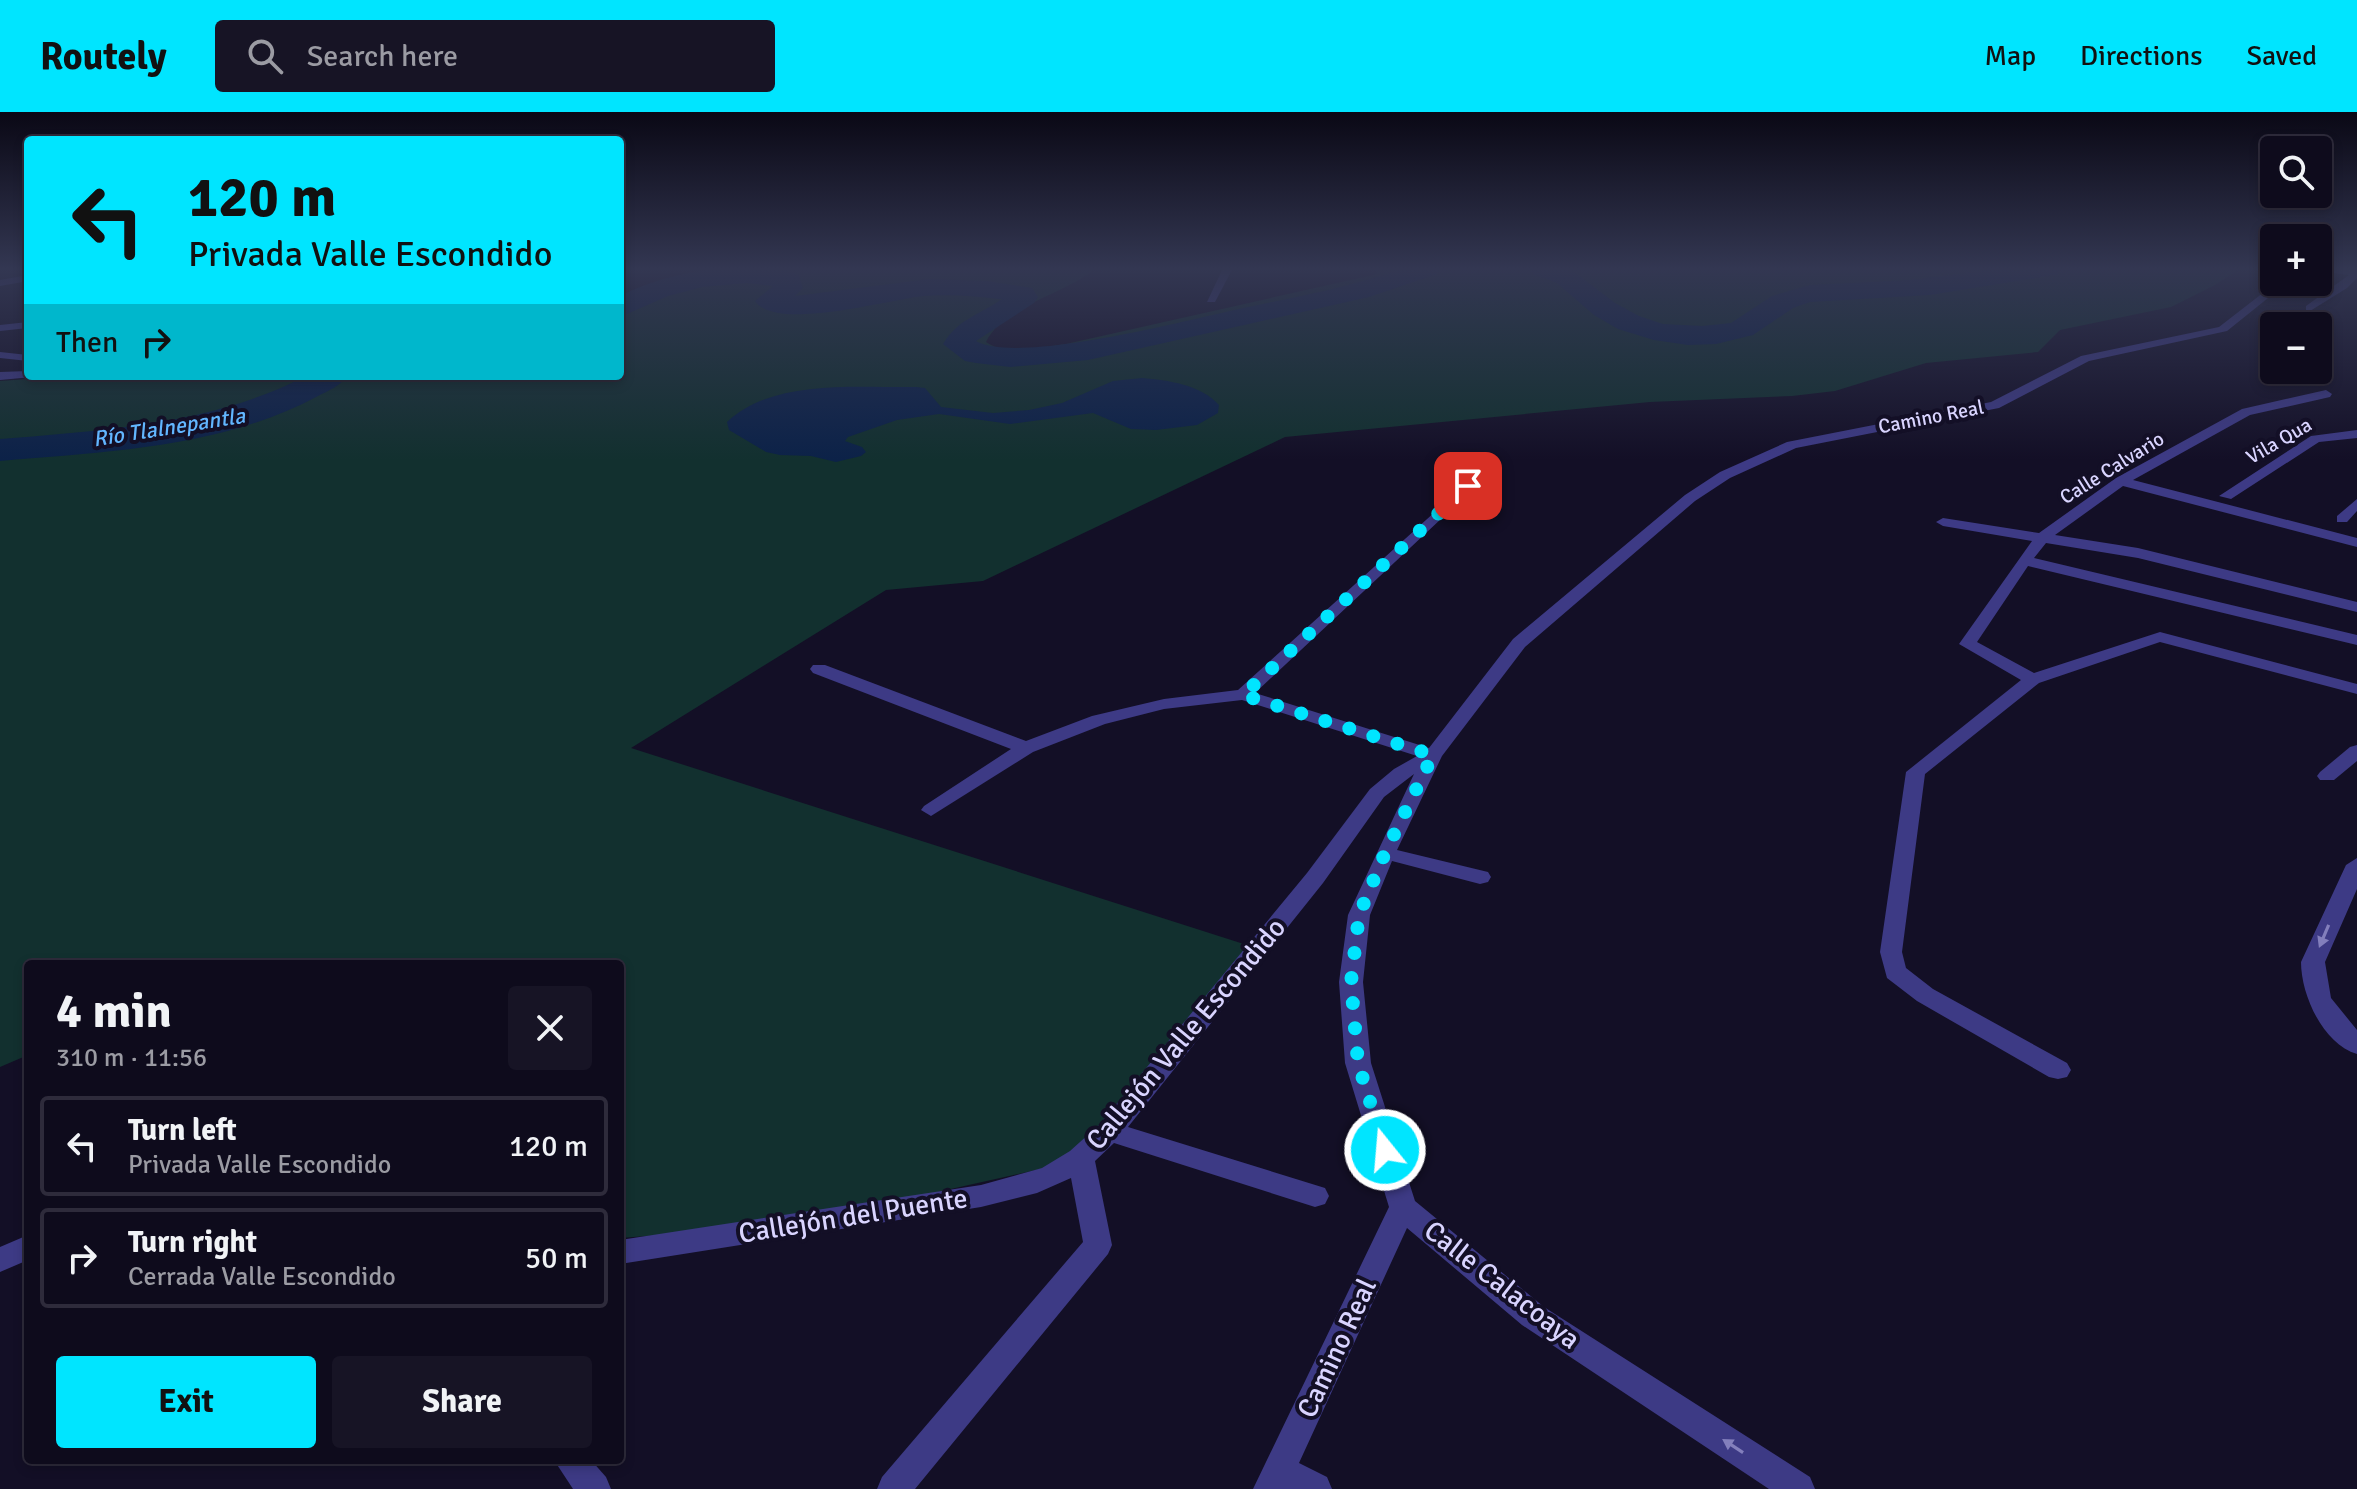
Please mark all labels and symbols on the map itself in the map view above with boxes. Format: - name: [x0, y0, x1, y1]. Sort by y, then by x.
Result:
- street label: Camino Real: [1876, 395, 1986, 439]
- water label: Río Tlalnepantla: [91, 402, 248, 452]
- street label: Vila Qua: [2242, 412, 2316, 470]
- street label: Calle Calvario: [2055, 426, 2169, 510]
- pin: [1434, 452, 1502, 520]
- street label: Callejón Valle Escondido: [1079, 911, 1293, 1157]
- one-way arrow: [2318, 924, 2331, 947]
- position arrow: [1343, 1108, 1427, 1192]
- street label: Callejón del Puente: [736, 1181, 970, 1251]
- street label: Calle Calacoaya: [1417, 1214, 1587, 1356]
- street label: Camino Real: [1290, 1273, 1384, 1423]
- one-way arrow: [1722, 1439, 1743, 1454]

